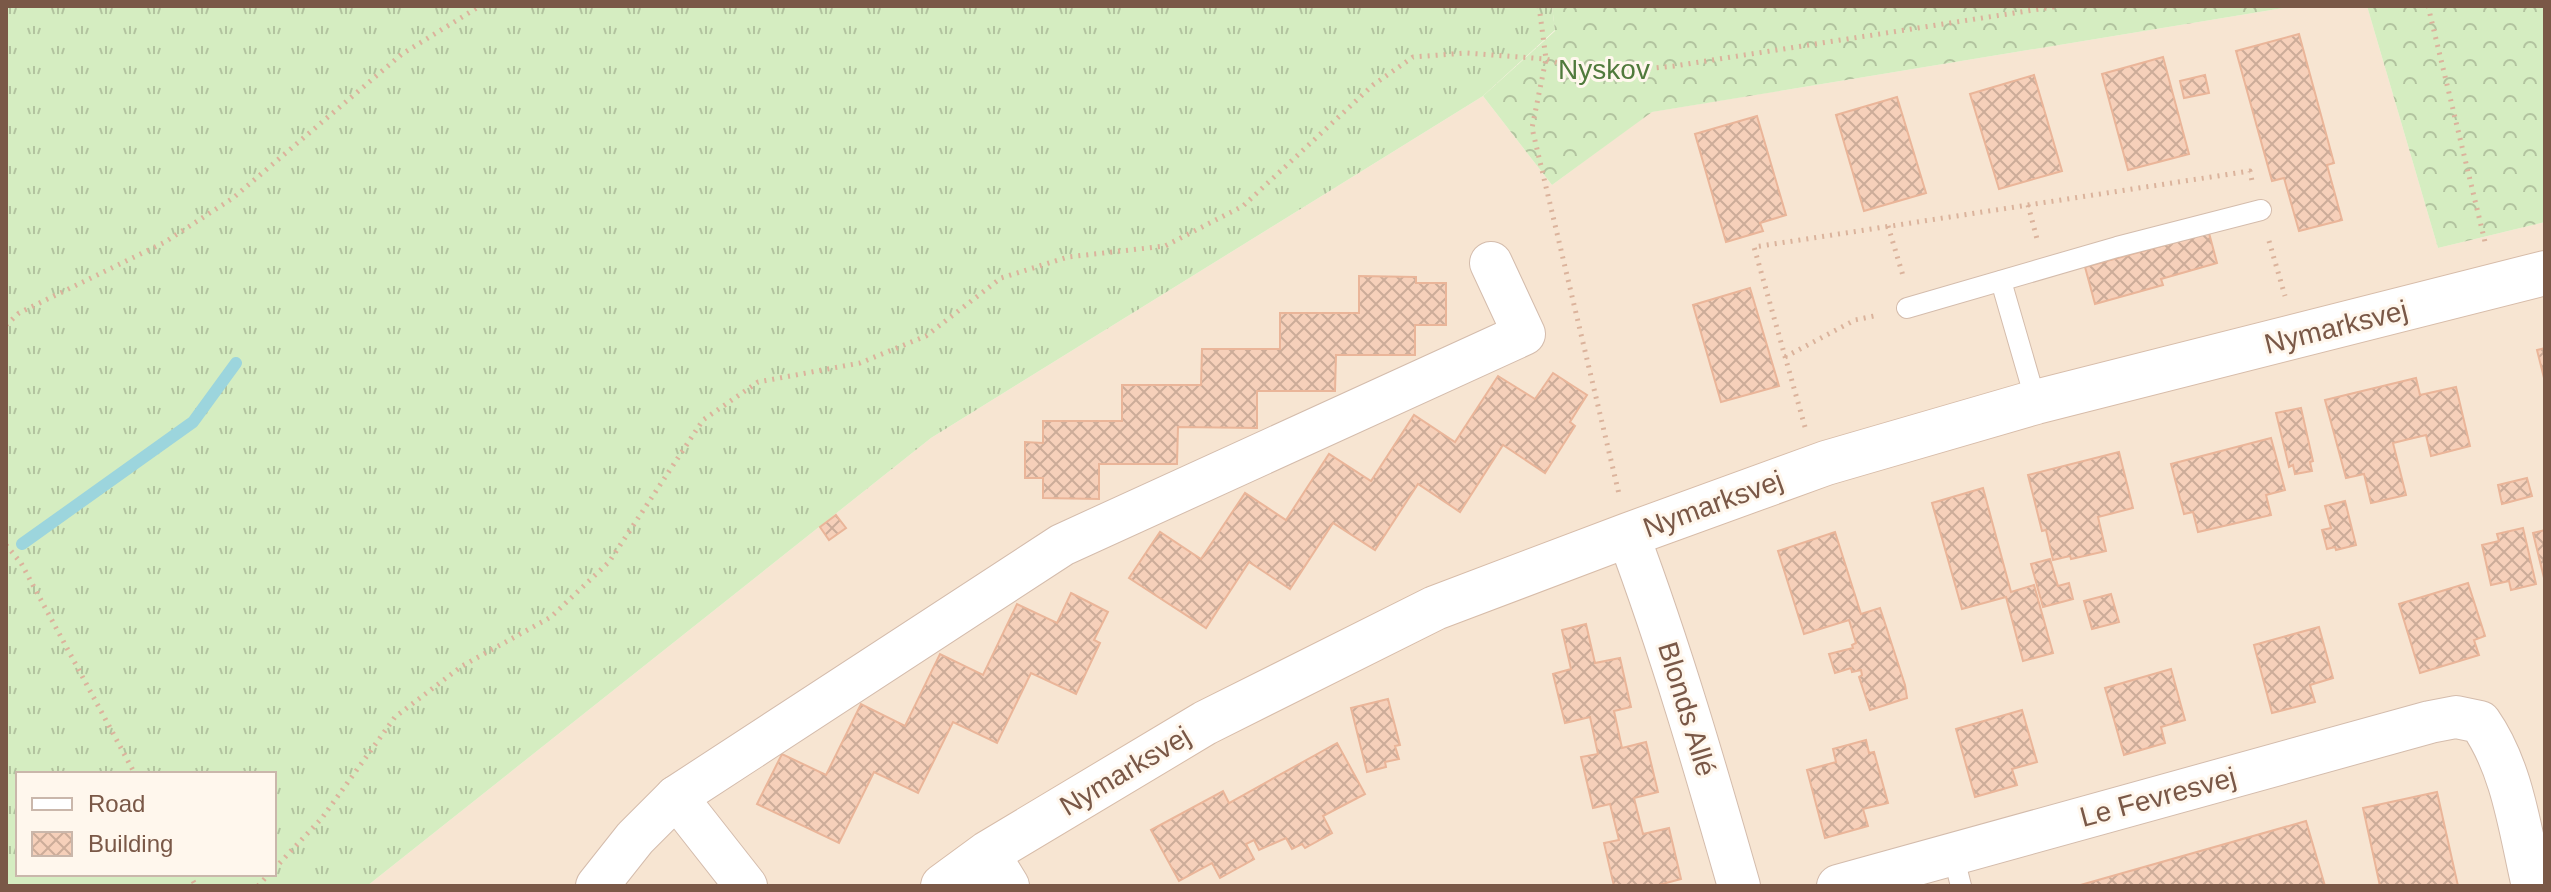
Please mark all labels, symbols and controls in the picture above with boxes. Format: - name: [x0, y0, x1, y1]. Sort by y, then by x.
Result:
- park label: Nyskov: [1558, 54, 1650, 85]
- street label: Nymarksvej: [2261, 294, 2411, 360]
- street label: Nymarksvej: [1639, 464, 1787, 544]
- street label: Blonds Allé: [1652, 638, 1722, 780]
- street label: Nymarksvej: [1054, 720, 1196, 822]
- street label: Le Fevresvej: [2077, 761, 2239, 833]
- legend: [16, 772, 276, 876]
- text: Road: [88, 790, 145, 817]
- text: Building: [88, 830, 173, 857]

